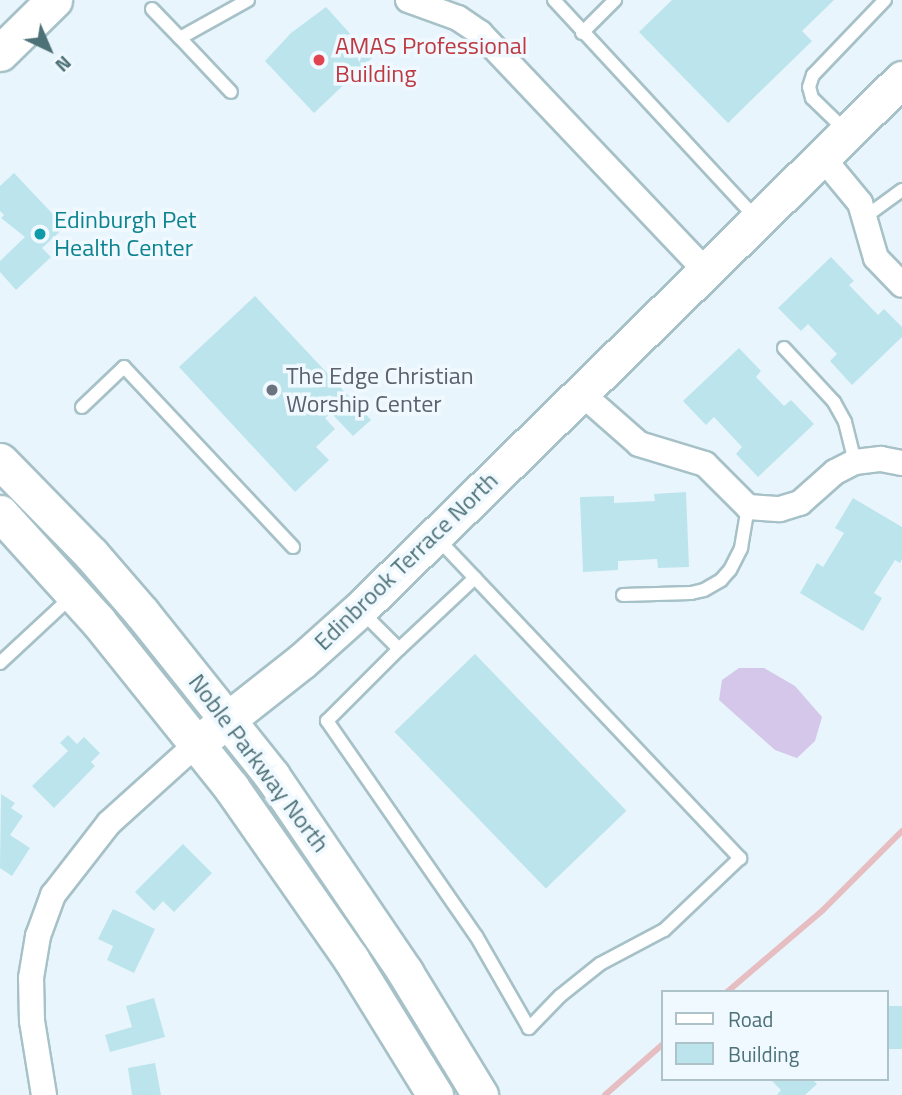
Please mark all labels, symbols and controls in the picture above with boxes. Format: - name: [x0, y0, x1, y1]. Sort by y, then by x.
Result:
- north arrow: [14, 14, 84, 84]
- place label: AMAS Professional Building: [335, 32, 527, 88]
- text: N: [49, 49, 79, 79]
- marker: AMAS Professional Building: [309, 50, 329, 70]
- place label: Edinburgh Pet Health Center: [54, 206, 197, 262]
- marker: Edinburgh Pet Health Center: [32, 226, 48, 242]
- place label: The Edge Christian Worship Center: [286, 362, 474, 418]
- marker: The Edge Christian Worship Center: [264, 382, 280, 398]
- street label: Edinbrook Terrace North: [308, 466, 504, 656]
- street label: Noble Parkway North: [183, 668, 335, 858]
- legend: [660, 990, 888, 1081]
- text: Road: [728, 1003, 773, 1035]
- text: Building: [728, 1038, 799, 1070]

